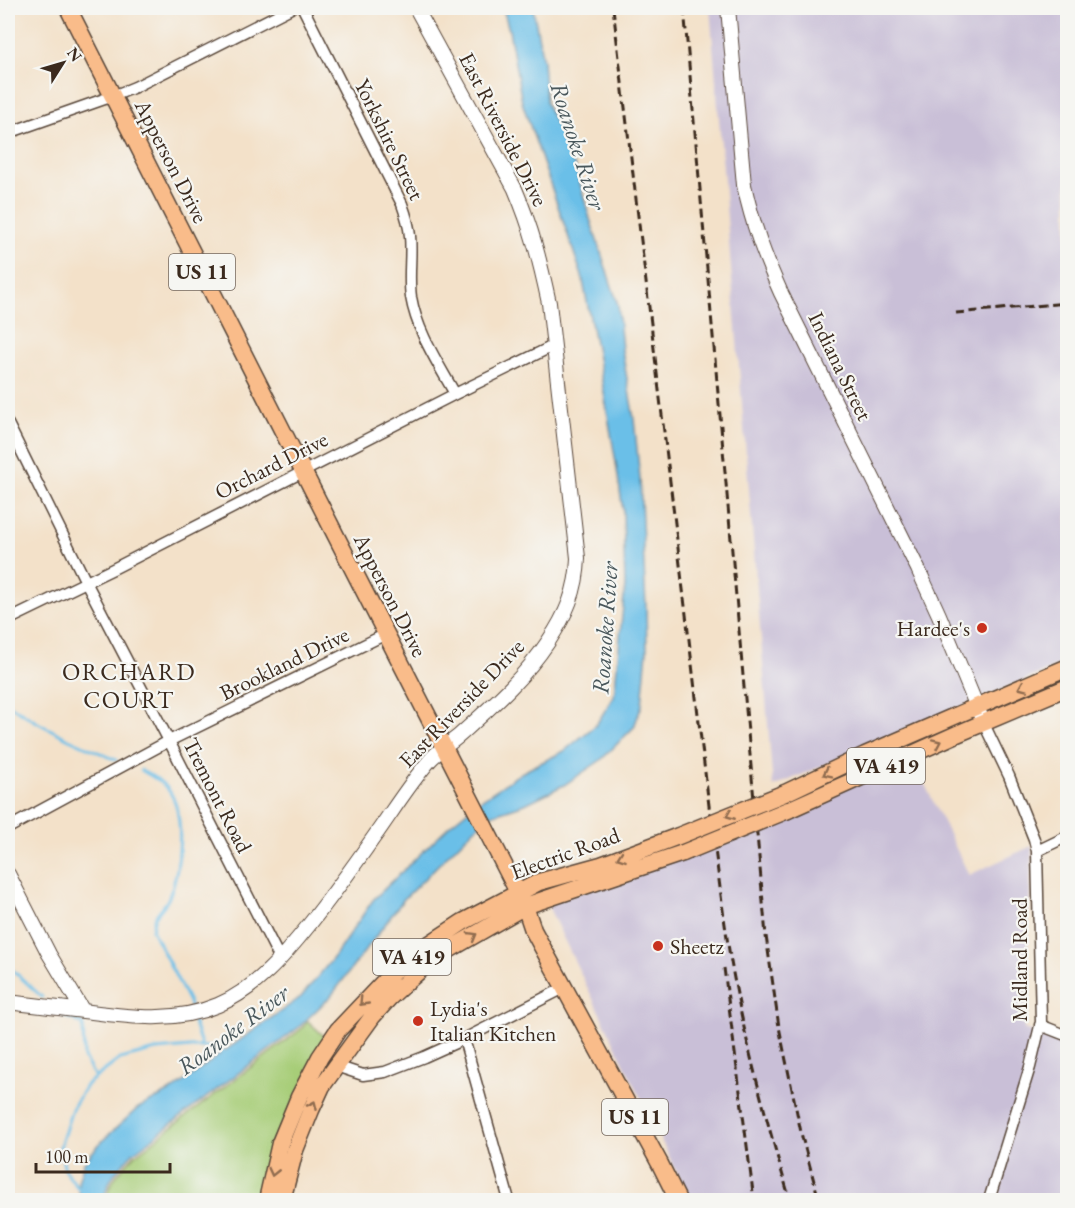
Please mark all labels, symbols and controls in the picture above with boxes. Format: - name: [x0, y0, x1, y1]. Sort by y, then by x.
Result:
- north arrow: [33, 33, 93, 93]
- text: N: [62, 43, 87, 66]
- street label: East Riverside Drive: [452, 47, 555, 211]
- street label: Yorkshire Street: [348, 74, 431, 205]
- water label: Roanoke River: [543, 78, 614, 216]
- street label: Apperson Drive: [128, 94, 215, 228]
- road number: US 11: [169, 254, 235, 290]
- street label: Indiana Street: [802, 307, 879, 425]
- street label: Orchard Drive: [210, 424, 333, 506]
- street label: Apperson Drive: [347, 528, 434, 662]
- water label: Roanoke River: [584, 559, 625, 695]
- place label: Hardee's: [896, 614, 970, 643]
- street label: Brookland Drive: [215, 619, 354, 707]
- marker: Hardee's: [975, 621, 989, 635]
- street label: East Riverside Drive: [392, 632, 531, 774]
- district label: ORCHARD COURT: [62, 656, 196, 715]
- one-way arrow: [1017, 680, 1028, 692]
- street label: Tremont Road: [176, 733, 259, 858]
- one-way arrow: [931, 738, 942, 750]
- road number: VA 419: [847, 748, 925, 784]
- one-way arrow: [822, 766, 833, 778]
- one-way arrow: [725, 808, 736, 820]
- street label: Electric Road: [507, 820, 625, 887]
- one-way arrow: [616, 850, 627, 862]
- street label: Midland Road: [1005, 897, 1034, 1022]
- one-way arrow: [467, 932, 477, 943]
- place label: Sheetz: [670, 932, 724, 961]
- road number: VA 419: [373, 939, 451, 975]
- marker: Sheetz: [651, 939, 665, 953]
- water label: Roanoke River: [170, 976, 297, 1082]
- place label: Lydia's Italian Kitchen: [430, 994, 557, 1048]
- one-way arrow: [359, 995, 370, 1005]
- marker: Lydia's Italian Kitchen: [411, 1014, 425, 1028]
- road number: US 11: [602, 1099, 668, 1135]
- one-way arrow: [306, 1101, 318, 1112]
- scale bar: [36, 1136, 170, 1174]
- text: 100 m: [45, 1145, 89, 1168]
- one-way arrow: [267, 1167, 280, 1177]

